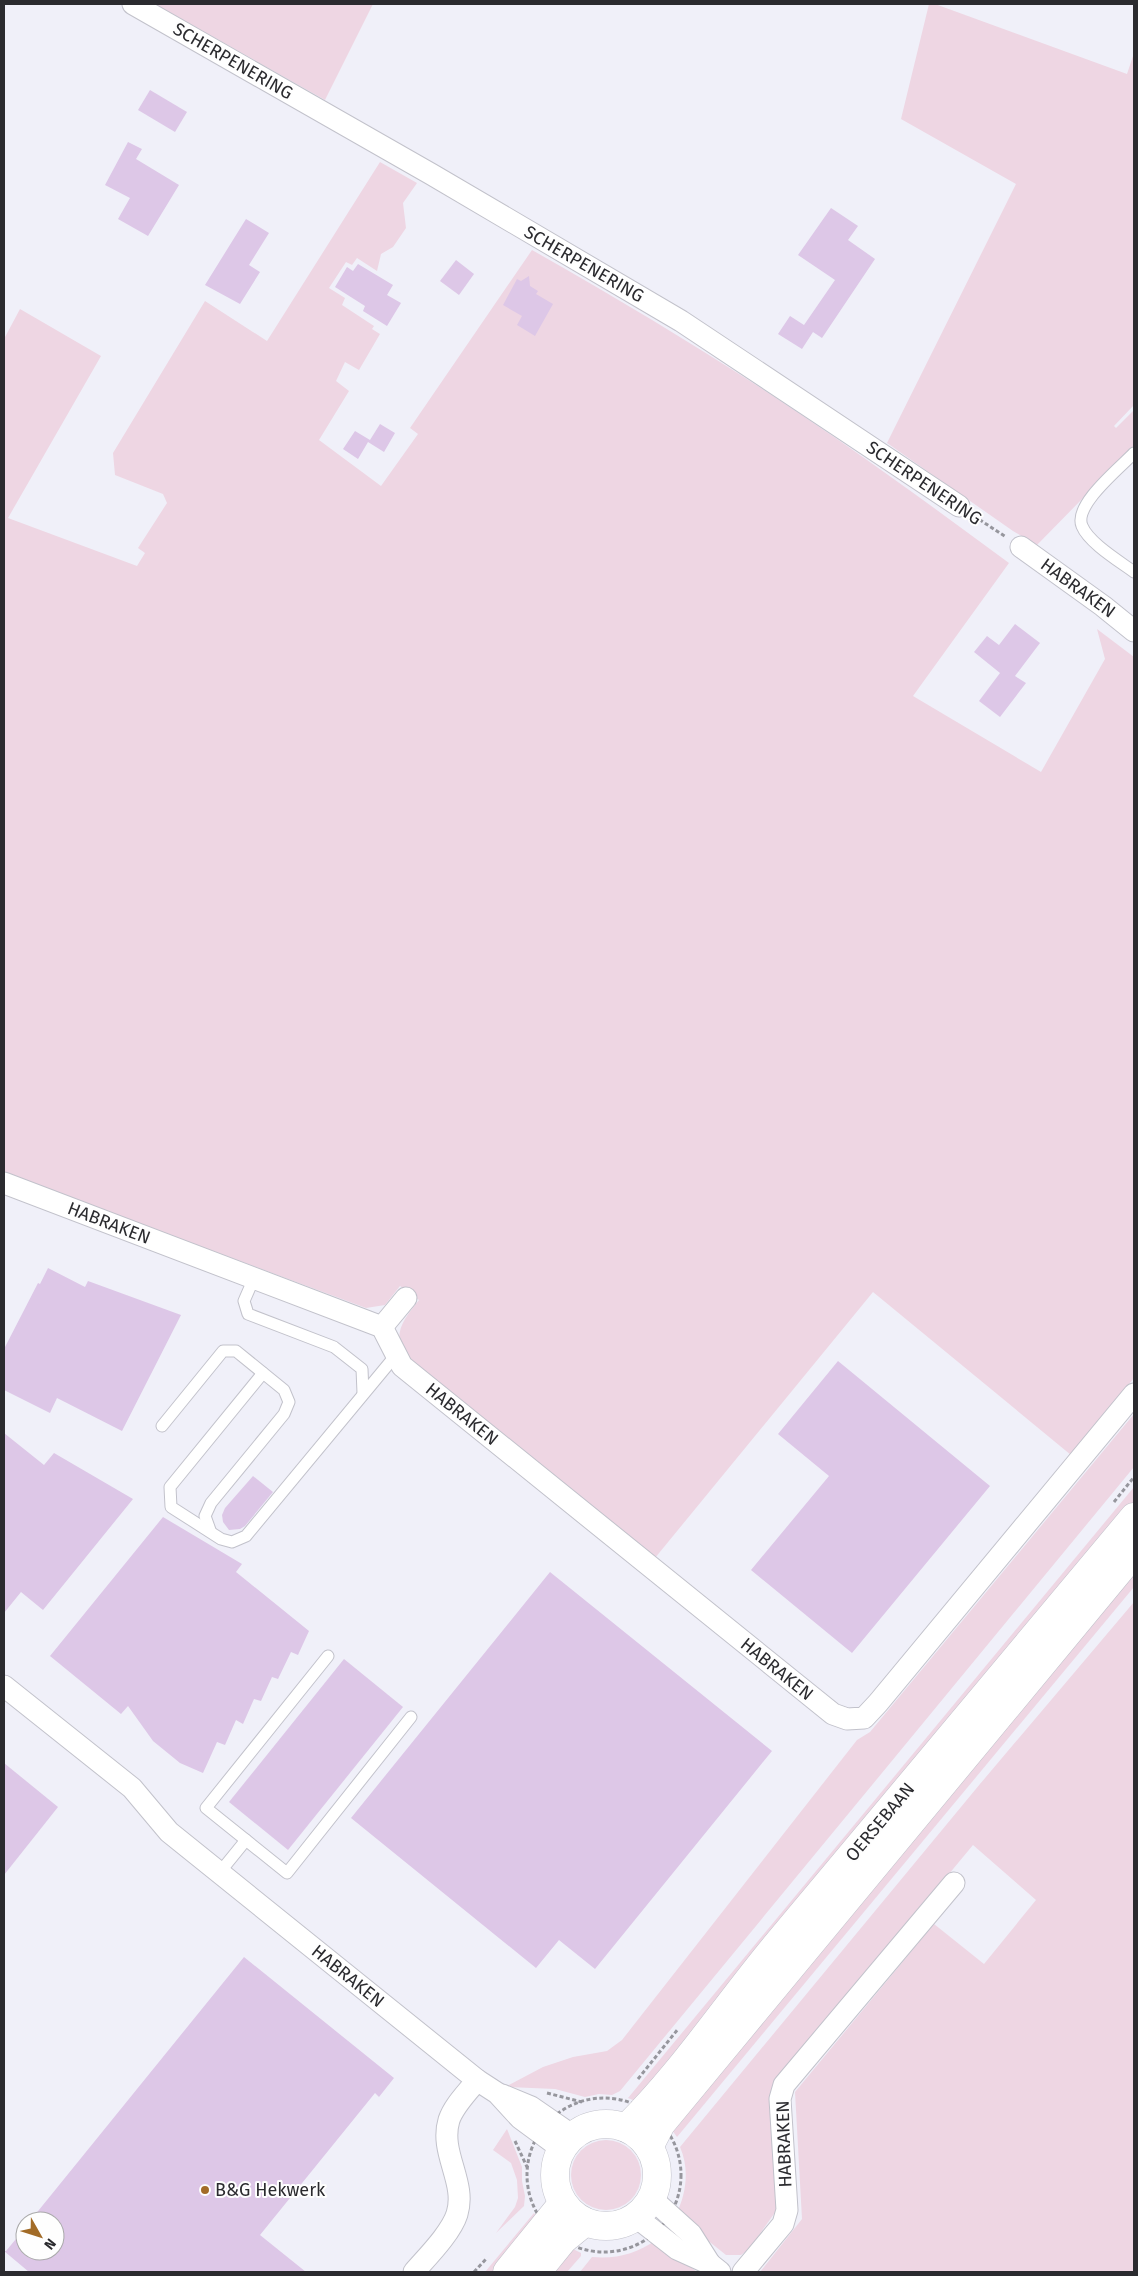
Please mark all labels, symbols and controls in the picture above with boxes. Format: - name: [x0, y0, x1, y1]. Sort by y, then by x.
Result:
- street label: SCHERPENERING: [169, 18, 297, 104]
- street label: SCHERPENERING: [520, 221, 648, 307]
- street label: SCHERPENERING: [862, 436, 986, 530]
- street label: HABRAKEN: [1036, 553, 1120, 623]
- street label: HABRAKEN: [64, 1197, 154, 1249]
- street label: HABRAKEN: [421, 1378, 503, 1450]
- street label: HABRAKEN: [736, 1633, 818, 1705]
- street label: OERSEBAAN: [841, 1778, 919, 1866]
- street label: HABRAKEN: [307, 1940, 389, 2012]
- street label: HABRAKEN: [771, 2100, 797, 2188]
- place label: B&G Hekwerk: [215, 2179, 326, 2201]
- marker: B&G Hekwerk: [199, 2184, 211, 2196]
- north arrow: [15, 2211, 65, 2261]
- text: N: [40, 2235, 59, 2253]

